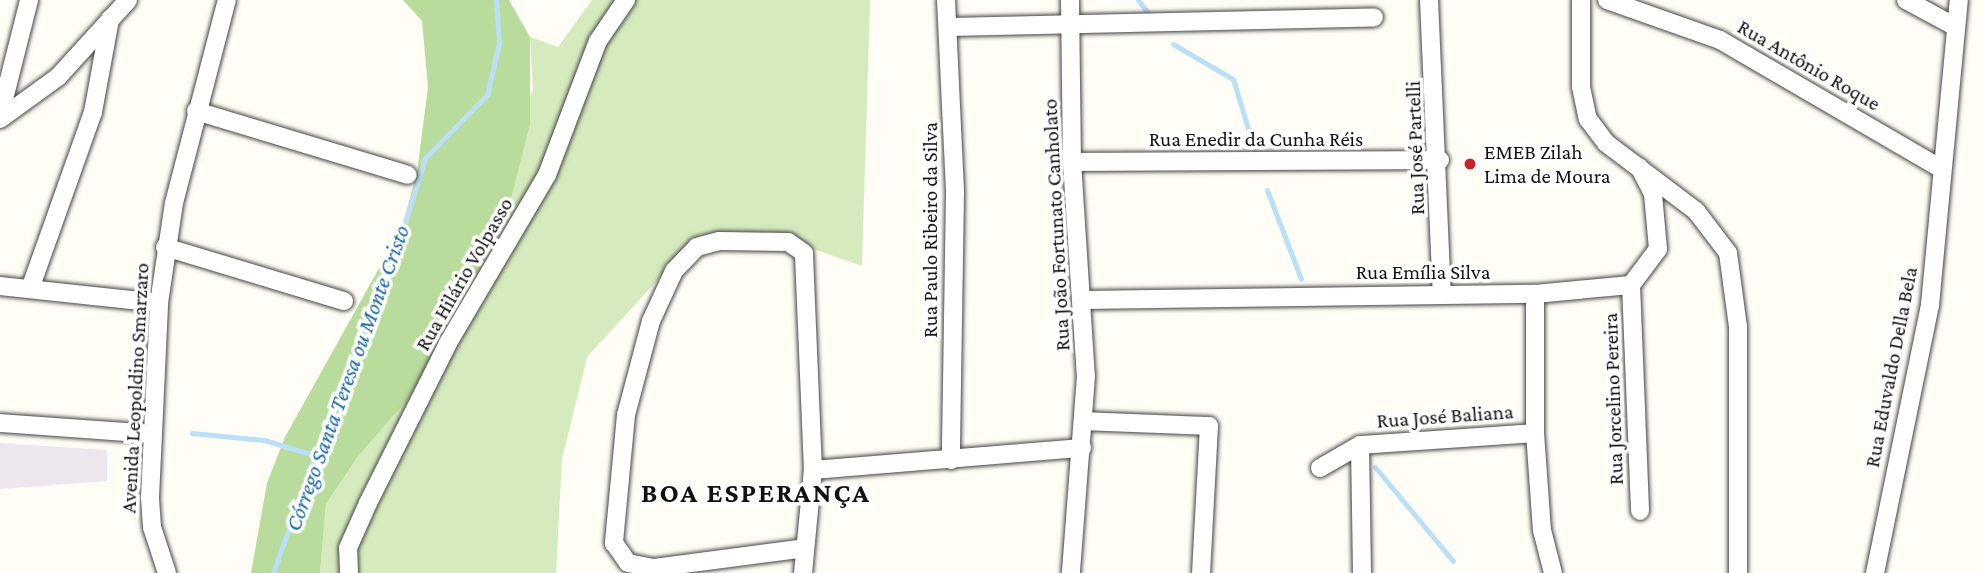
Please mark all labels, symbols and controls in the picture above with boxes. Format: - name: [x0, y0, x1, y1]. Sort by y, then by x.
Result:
- street label: Rua Antônio Roque: [1733, 14, 1885, 116]
- street label: Rua José Partelli: [1400, 80, 1430, 216]
- street label: Rua João Fortunato Canholato: [1037, 98, 1075, 352]
- street label: Rua Paulo Ribeiro da Silva: [917, 122, 943, 338]
- street label: Rua Enedir da Cunha Réis: [1149, 126, 1363, 152]
- place label: EMEB Zilah Lima de Moura: [1484, 139, 1610, 189]
- marker: EMEB Zilah Lima de Moura: [1462, 156, 1478, 172]
- street label: Rua Hilário Volpasso: [410, 193, 518, 355]
- water label: Córrego Santa Teresa ou Monte Cristo: [279, 221, 415, 535]
- street label: Rua Emília Silva: [1356, 259, 1490, 285]
- street label: Avenida Leopoldino Smarzaro: [116, 262, 154, 514]
- street label: Rua Eduvaldo Della Bela: [1859, 265, 1923, 469]
- street label: Rua Jorcelino Pereira: [1597, 313, 1629, 485]
- street label: Rua José Baliana: [1376, 399, 1514, 433]
- district label: BOA ESPERANÇA: [643, 476, 869, 510]

